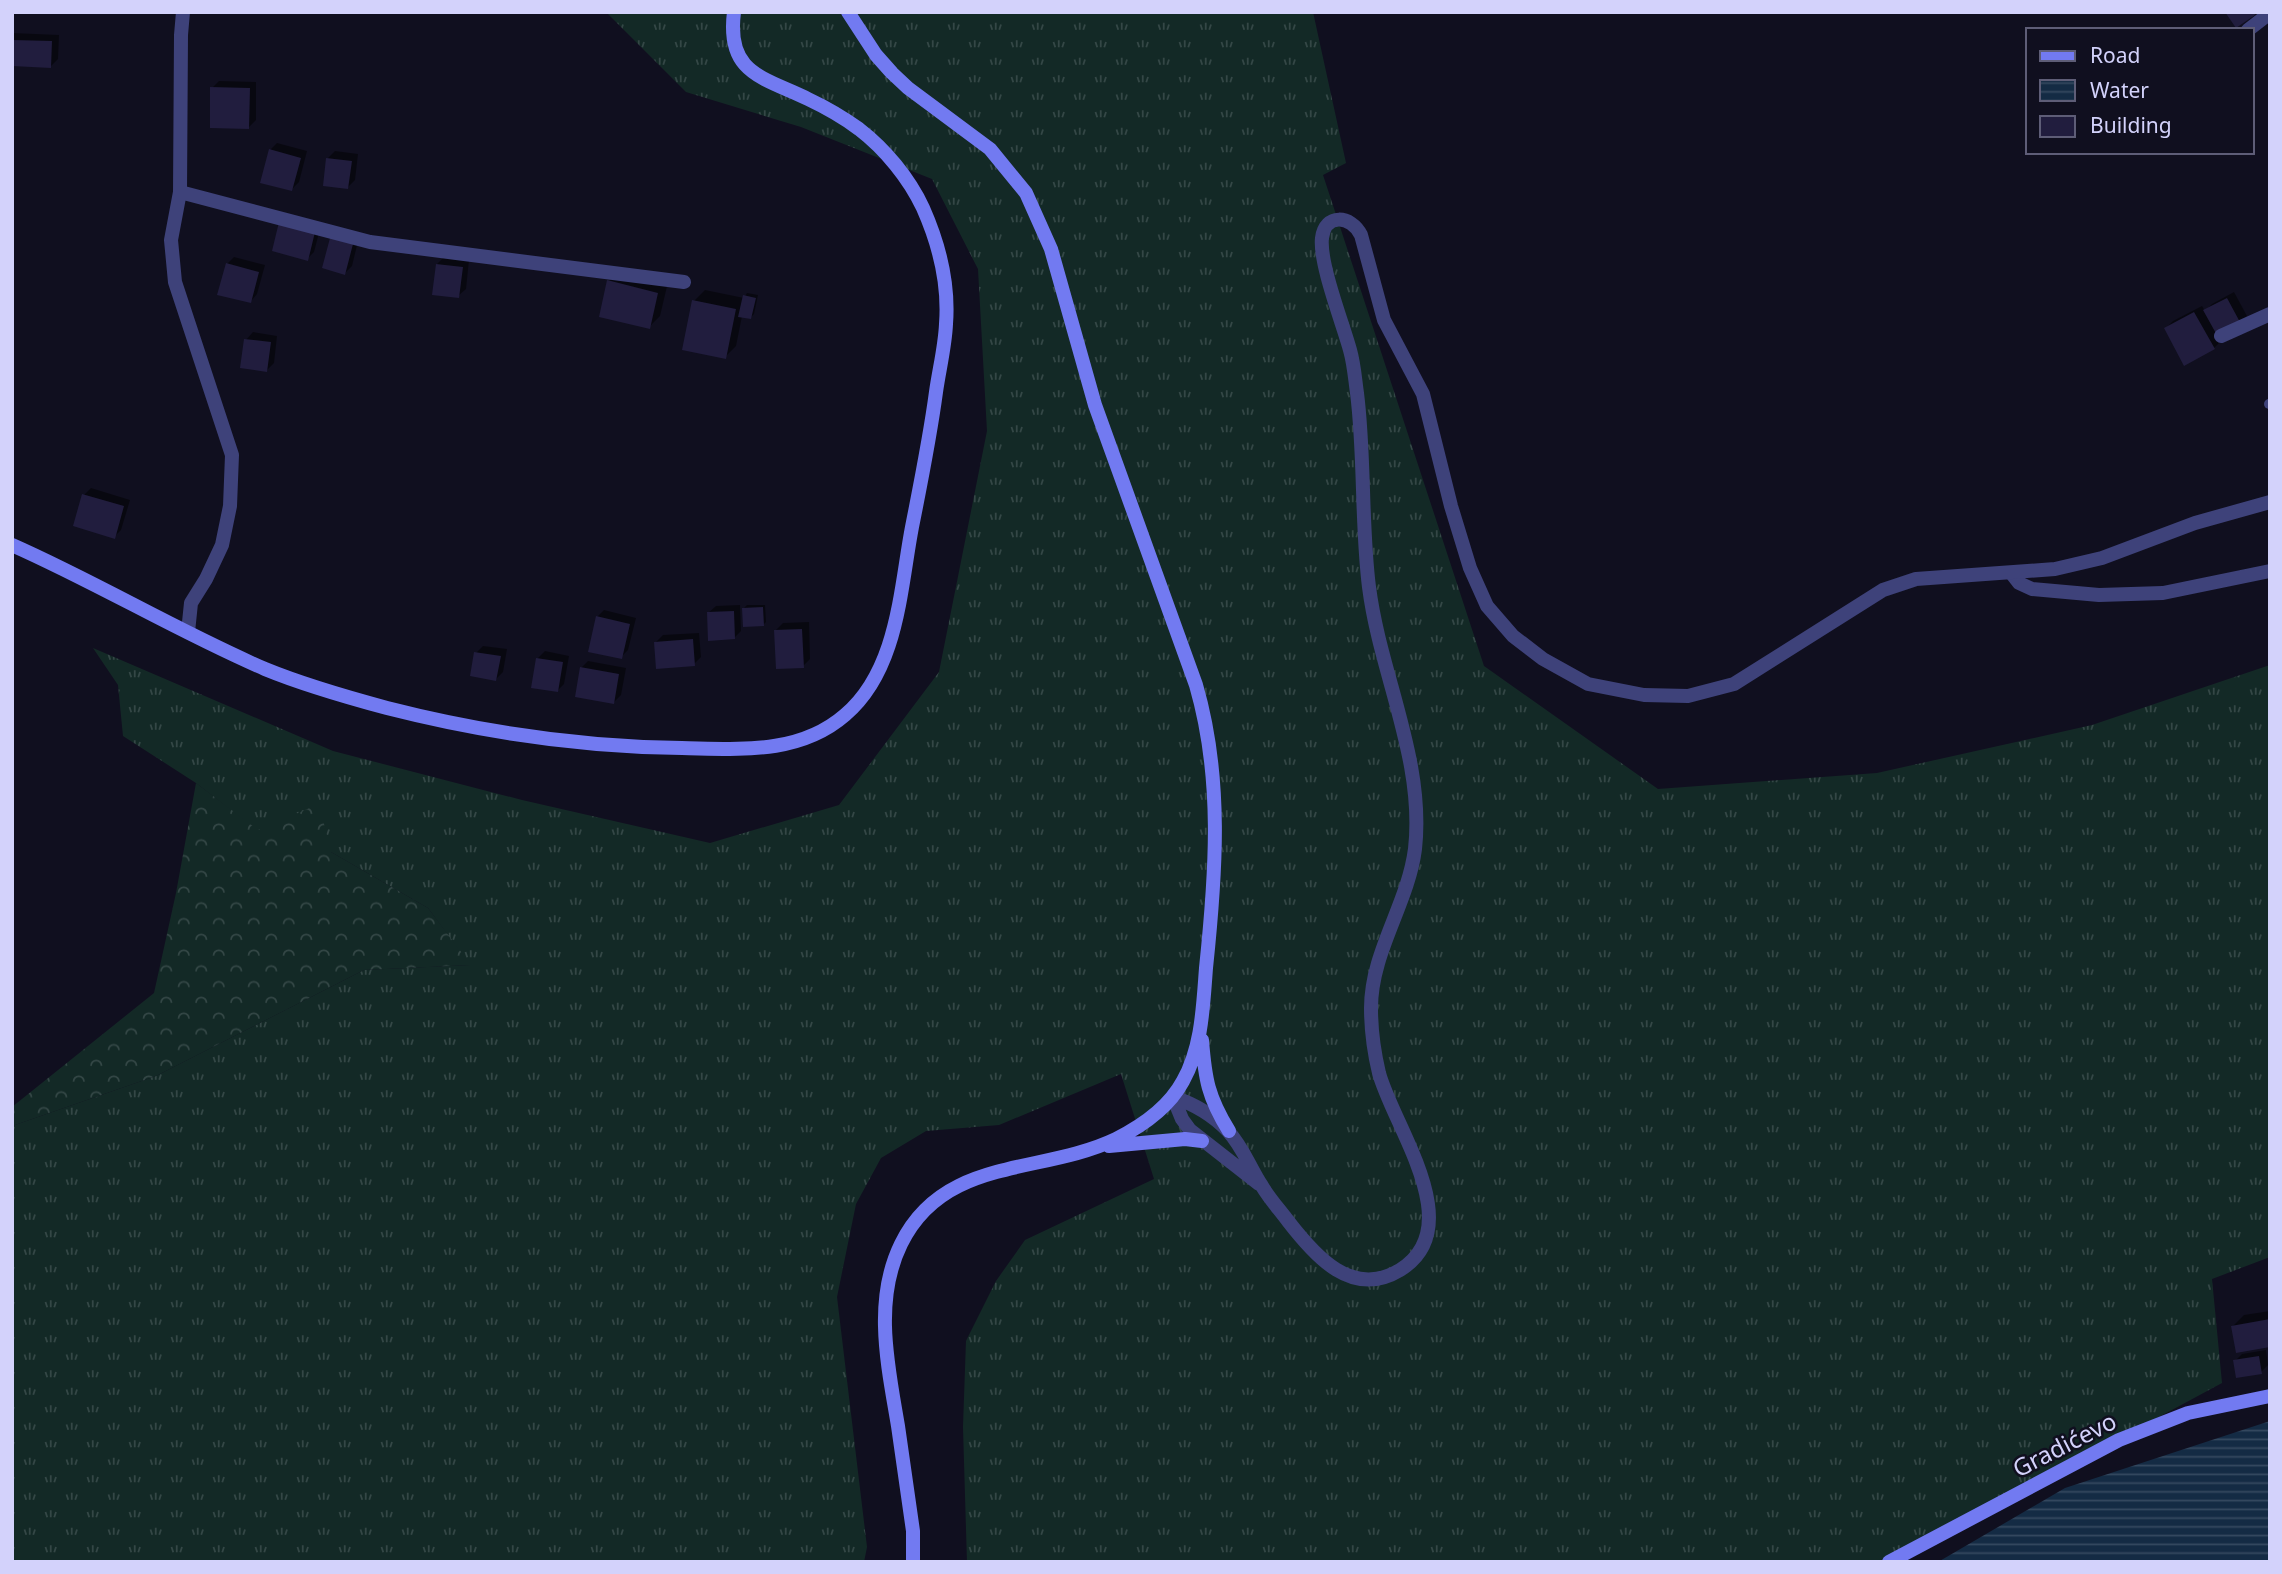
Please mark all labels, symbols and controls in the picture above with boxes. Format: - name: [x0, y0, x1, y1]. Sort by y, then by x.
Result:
- legend: [2026, 28, 2254, 154]
- text: Road: [2090, 41, 2140, 69]
- text: Water: [2090, 76, 2149, 104]
- text: Building: [2090, 111, 2172, 139]
- street label: Gradićevo: [2006, 1404, 2122, 1484]

